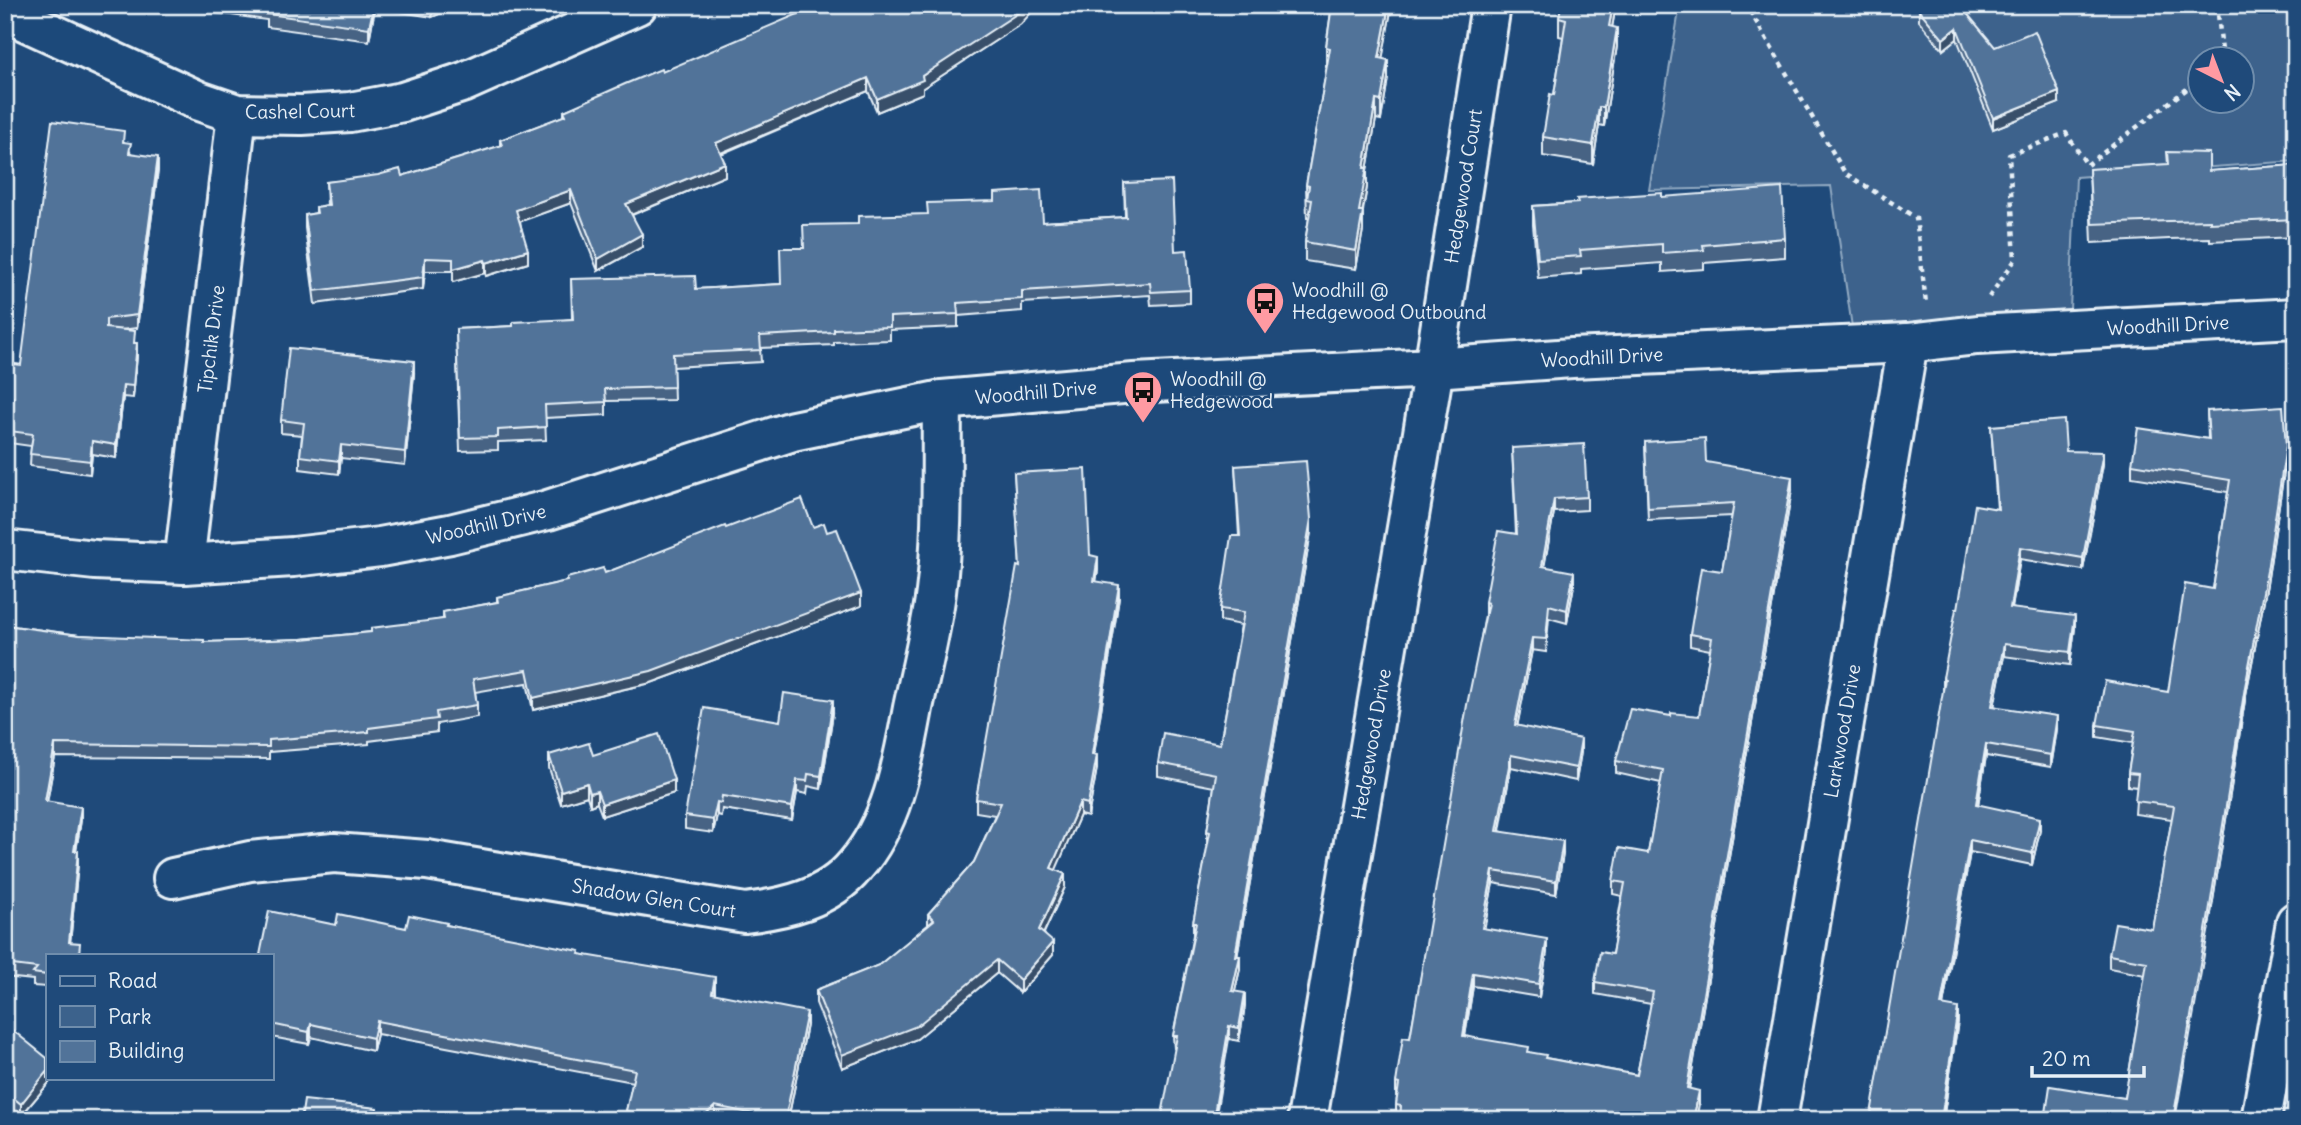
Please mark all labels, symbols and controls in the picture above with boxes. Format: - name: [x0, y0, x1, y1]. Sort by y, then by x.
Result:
- north arrow: [2186, 46, 2256, 116]
- text: N: [2219, 79, 2245, 106]
- street label: Cashel Court: [245, 98, 355, 124]
- street label: Hedgewood Court: [1439, 107, 1487, 265]
- place label: Woodhill @ Hedgewood Outbound: [1292, 278, 1486, 324]
- bus stop icon: Woodhill @ Hedgewood Outbound: [1244, 280, 1286, 335]
- street label: Tipchik Drive: [192, 283, 230, 395]
- street label: Woodhill Drive: [2106, 310, 2230, 340]
- street label: Woodhill Drive: [1540, 342, 1664, 372]
- place label: Woodhill @ Hedgewood: [1170, 367, 1273, 413]
- bus stop icon: Woodhill @ Hedgewood: [1122, 369, 1164, 424]
- street label: Woodhill Drive: [974, 375, 1098, 409]
- street label: Woodhill Drive: [424, 499, 548, 549]
- street label: Larkwood Drive: [1818, 662, 1866, 800]
- street label: Hedgewood Drive: [1346, 667, 1396, 821]
- street label: Shadow Glen Court: [570, 873, 738, 923]
- legend: [46, 954, 273, 1080]
- text: Road: [108, 967, 157, 994]
- text: Park: [108, 1003, 151, 1030]
- scale bar: [2032, 1034, 2144, 1078]
- text: Building: [108, 1037, 184, 1064]
- text: 20 m: [2042, 1045, 2091, 1072]

